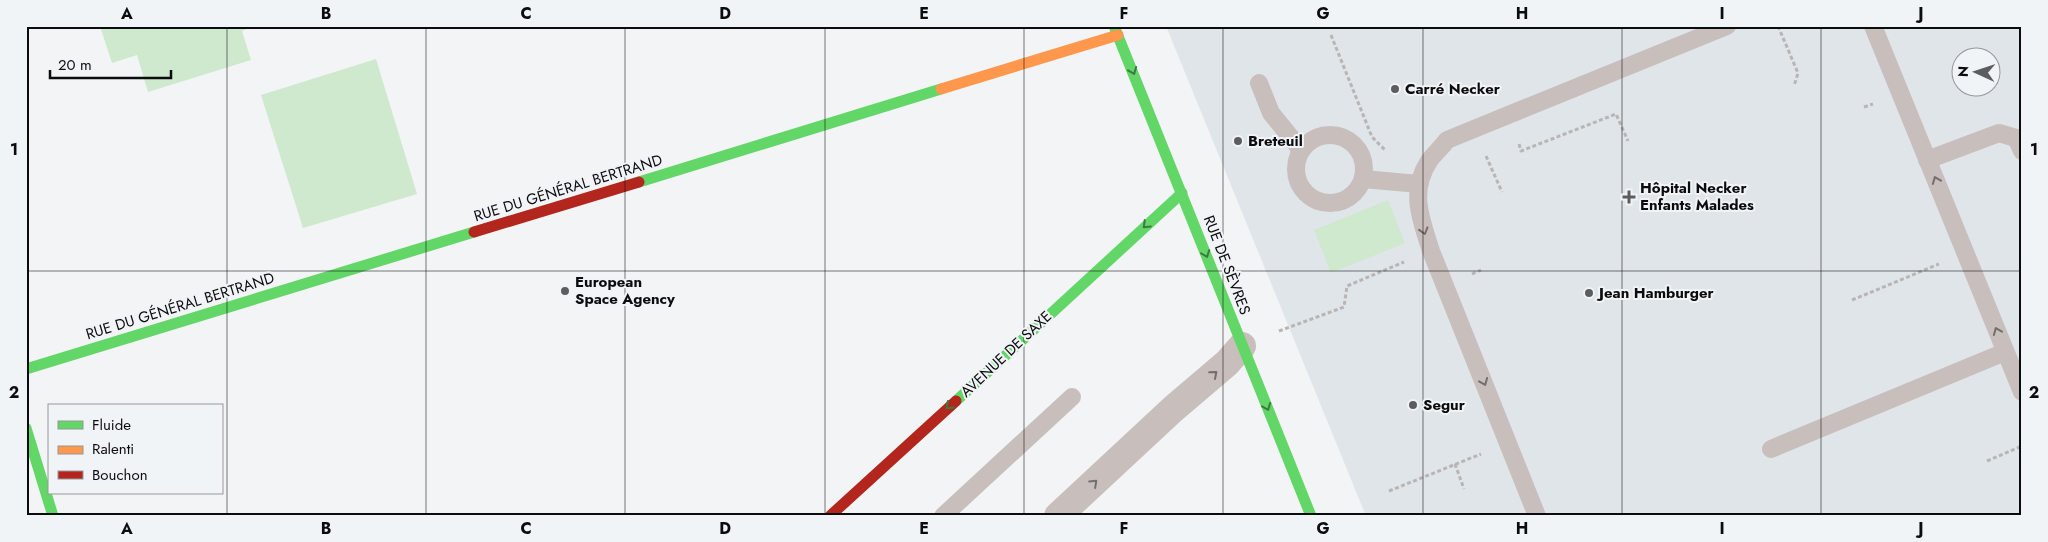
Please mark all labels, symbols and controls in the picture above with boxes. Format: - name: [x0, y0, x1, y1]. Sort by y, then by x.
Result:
- text: A: [120, 2, 133, 25]
- text: B: [321, 2, 331, 25]
- text: C: [520, 2, 532, 25]
- text: D: [719, 2, 731, 25]
- text: E: [919, 2, 929, 25]
- text: F: [1120, 2, 1128, 25]
- text: G: [1316, 2, 1330, 25]
- text: H: [1516, 2, 1528, 25]
- text: I: [1719, 2, 1725, 25]
- text: J: [1915, 2, 1924, 25]
- scale bar: [50, 48, 171, 80]
- north arrow: [1950, 48, 2000, 98]
- text: 20 m: [58, 54, 92, 76]
- text: N: [1953, 65, 1973, 77]
- one-way arrow: [1127, 67, 1137, 75]
- place label: Carré Necker: [1405, 78, 1501, 100]
- marker: Carré Necker: [1389, 83, 1401, 95]
- place label: Breteuil: [1248, 130, 1303, 152]
- marker: Breteuil: [1232, 135, 1244, 147]
- text: 1: [10, 138, 18, 161]
- text: 1: [2030, 138, 2038, 161]
- street label: RUE DU GÉNÉRAL BERTRAND: [471, 149, 665, 227]
- place label: Hôpital Necker Enfants Malades: [1640, 177, 1754, 216]
- one-way arrow: [1932, 177, 1942, 185]
- marker: Hôpital Necker Enfants Malades: [1622, 190, 1636, 204]
- street label: RUE DE SÈVRES: [1198, 212, 1256, 318]
- one-way arrow: [1142, 219, 1151, 228]
- one-way arrow: [1419, 226, 1429, 235]
- one-way arrow: [1200, 249, 1211, 258]
- street label: RUE DU GÉNÉRAL BERTRAND: [83, 267, 277, 345]
- place label: European Space Agency: [575, 271, 675, 310]
- place label: Jean Hamburger: [1596, 282, 1714, 304]
- marker: European Space Agency: [559, 285, 571, 297]
- marker: Jean Hamburger: [1583, 287, 1595, 299]
- street label: AVENUE DE SAXE: [955, 306, 1057, 402]
- one-way arrow: [1993, 327, 2003, 336]
- one-way arrow: [1209, 371, 1218, 380]
- one-way arrow: [1478, 377, 1488, 386]
- text: 2: [9, 381, 19, 404]
- text: 2: [2029, 381, 2039, 404]
- place label: Segur: [1423, 394, 1466, 416]
- marker: Segur: [1407, 399, 1419, 411]
- one-way arrow: [946, 400, 955, 409]
- one-way arrow: [1261, 402, 1272, 411]
- legend: [48, 404, 222, 494]
- text: Fluide: [92, 414, 131, 436]
- text: Ralenti: [92, 438, 134, 460]
- text: Bouchon: [92, 464, 148, 486]
- one-way arrow: [1088, 480, 1097, 489]
- text: A: [120, 517, 133, 540]
- text: B: [321, 517, 331, 540]
- text: C: [520, 517, 532, 540]
- text: D: [719, 517, 731, 540]
- text: E: [919, 517, 929, 540]
- text: F: [1120, 517, 1128, 540]
- text: G: [1316, 517, 1330, 540]
- text: H: [1516, 517, 1528, 540]
- text: I: [1719, 517, 1725, 540]
- text: J: [1915, 517, 1924, 540]

